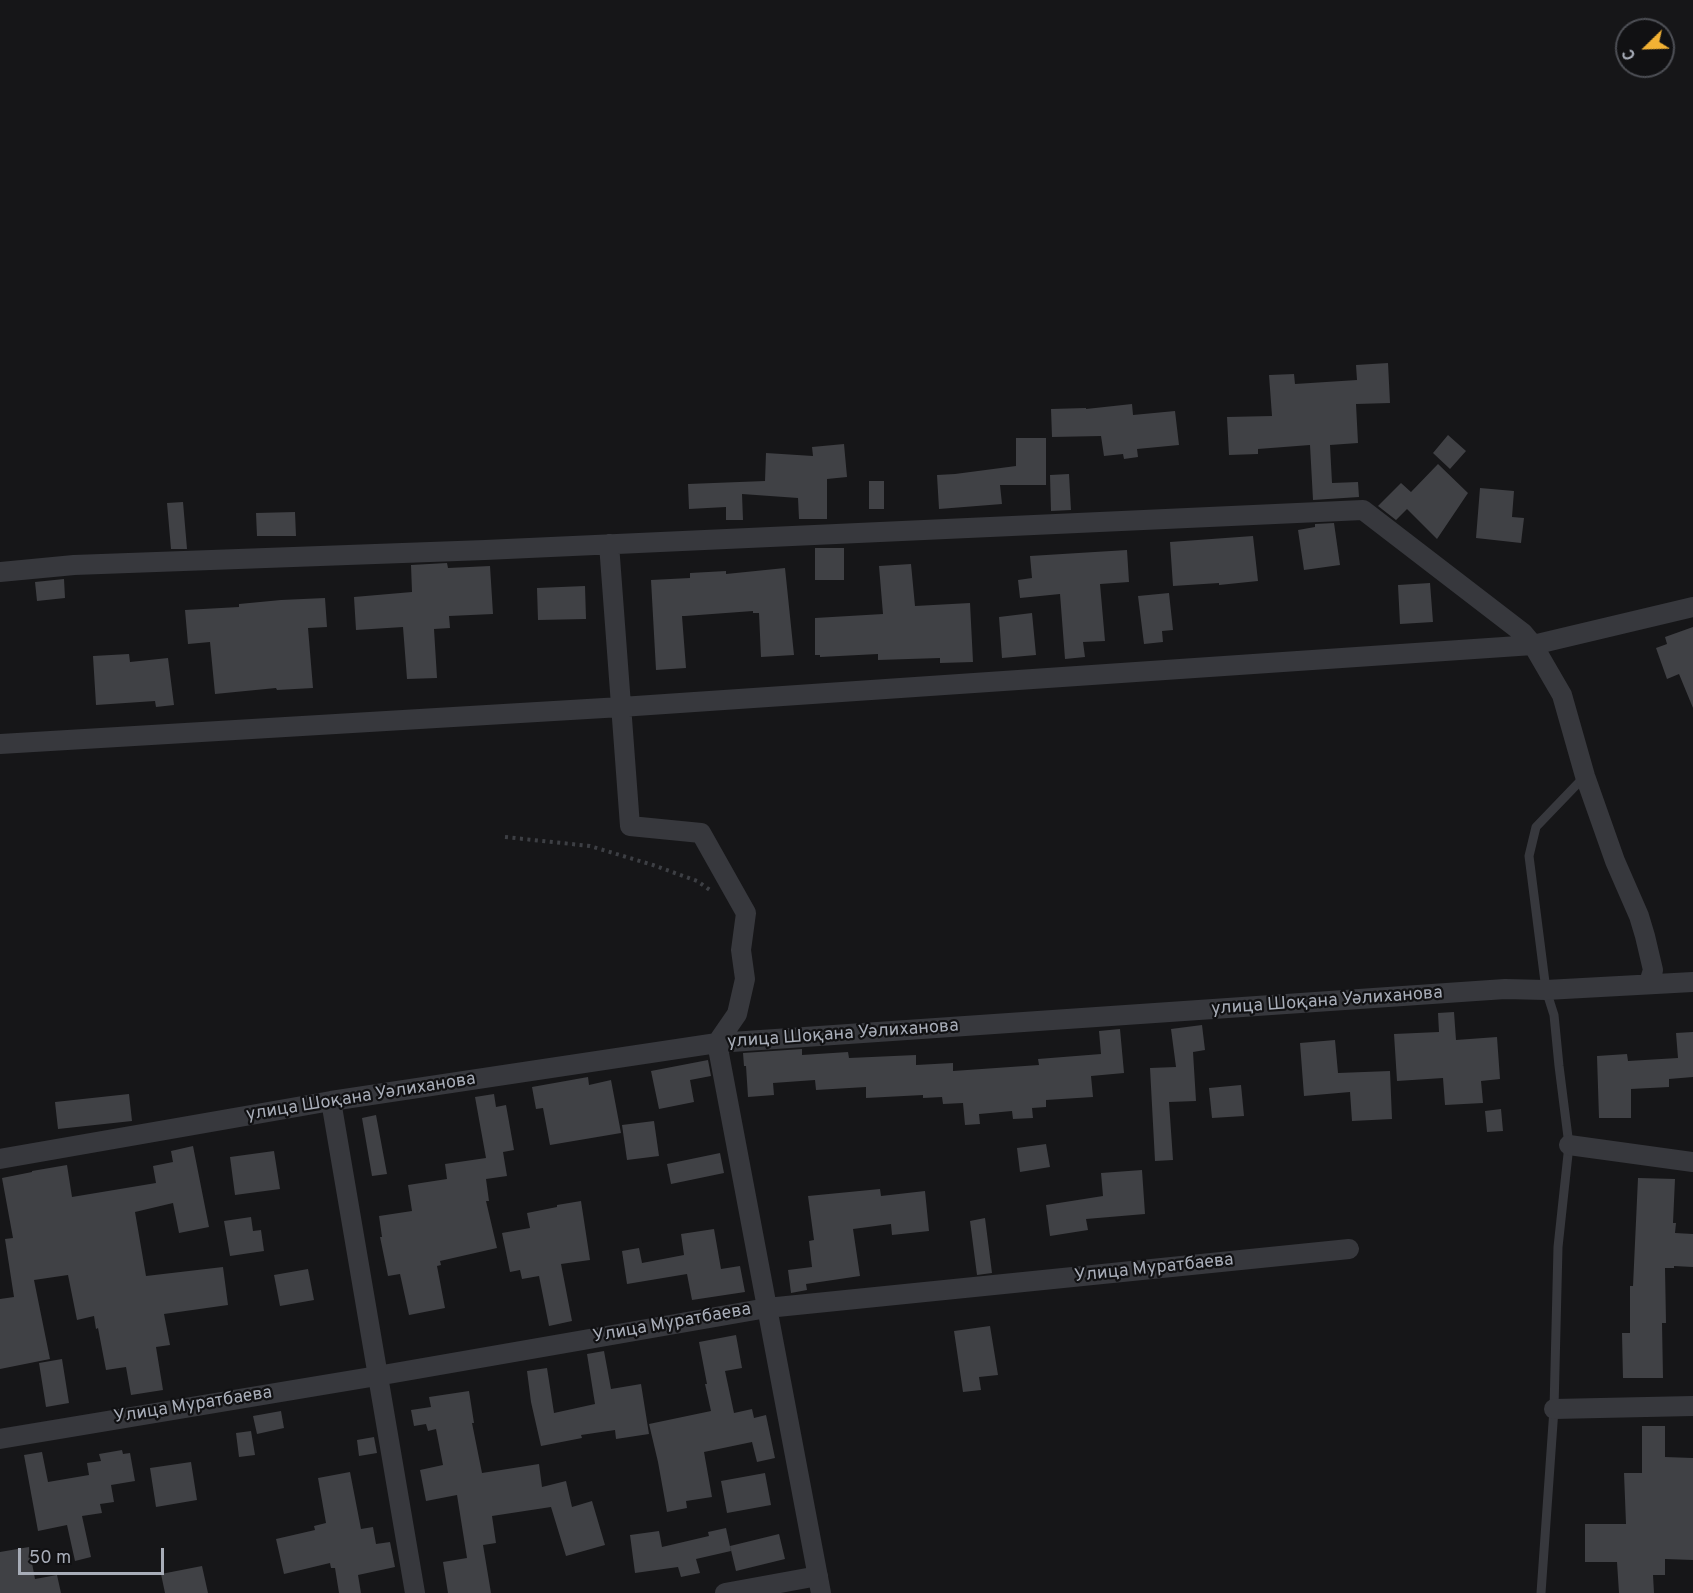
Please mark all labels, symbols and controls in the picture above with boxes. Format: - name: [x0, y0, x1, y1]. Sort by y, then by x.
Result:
- north arrow: [1615, 18, 1675, 78]
- text: С: [1619, 46, 1641, 63]
- street label: улица Шоқана Уәлиханова: [1211, 983, 1443, 1021]
- street label: улица Шоқана Уәлиханова: [727, 1016, 959, 1054]
- street label: улица Шоқана Уәлиханова: [245, 1069, 477, 1127]
- street label: Улица Муратбаева: [1073, 1250, 1235, 1288]
- street label: Улица Муратбаева: [591, 1299, 753, 1349]
- street label: Улица Муратбаева: [112, 1383, 274, 1429]
- scale bar: [21, 1536, 166, 1574]
- text: 50 m: [29, 1547, 71, 1570]

